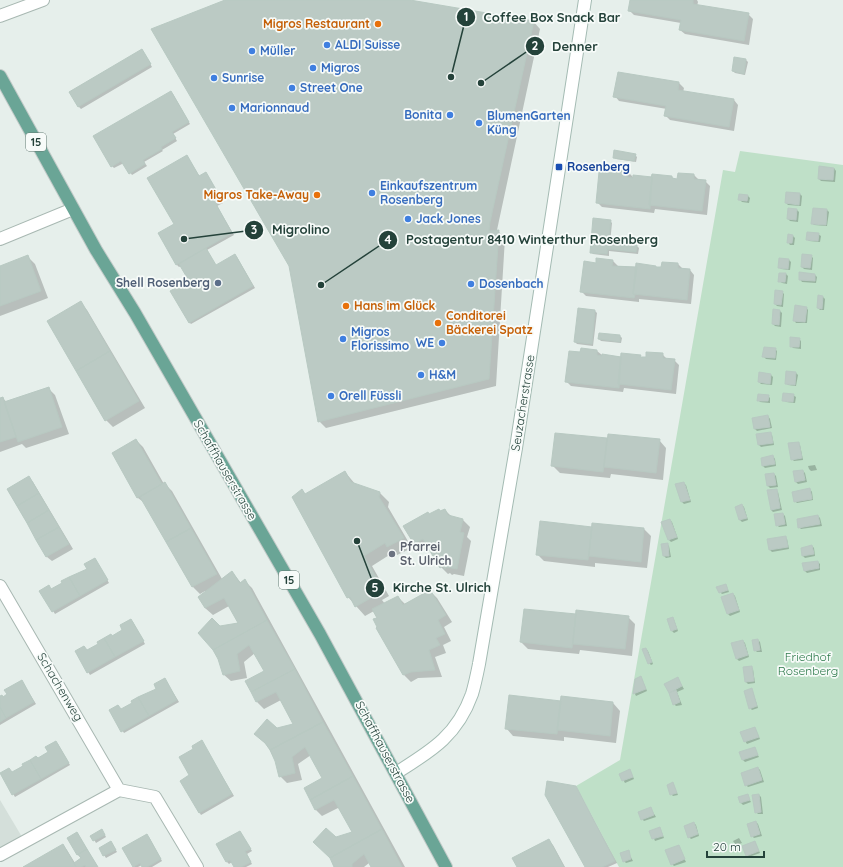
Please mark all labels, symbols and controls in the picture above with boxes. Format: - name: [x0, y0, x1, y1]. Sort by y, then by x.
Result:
- callout: Coffee Box Snack Bar: [456, 5, 629, 30]
- text: 1: [464, 9, 468, 24]
- text: Coffee Box Snack Bar: [484, 9, 621, 25]
- place label: Migros Restaurant: [263, 16, 370, 31]
- marker: Migros Restaurant: [373, 19, 383, 29]
- callout: Denner: [525, 34, 606, 59]
- place label: ALDI Suisse: [335, 37, 400, 52]
- text: 2: [532, 38, 539, 53]
- text: Denner: [552, 38, 598, 54]
- marker: ALDI Suisse: [322, 40, 332, 50]
- place label: Müller: [260, 43, 296, 58]
- marker: Müller: [247, 46, 257, 56]
- place label: Migros: [321, 60, 360, 75]
- marker: Migros: [308, 63, 318, 73]
- place label: Sunrise: [222, 70, 264, 85]
- marker: Sunrise: [209, 73, 219, 83]
- place label: Street One: [300, 80, 363, 95]
- marker: Street One: [287, 83, 297, 93]
- place label: Marionnaud: [240, 100, 309, 115]
- marker: Marionnaud: [227, 103, 237, 113]
- place label: Bonita: [404, 107, 442, 122]
- place label: BlumenGarten Küng: [487, 108, 571, 137]
- marker: Bonita: [445, 110, 455, 120]
- marker: BlumenGarten Küng: [474, 118, 484, 128]
- road number: 15: [26, 133, 46, 151]
- place label: Rosenberg: [567, 159, 630, 174]
- marker: Rosenberg: [554, 162, 564, 172]
- place label: Einkaufszentrum Rosenberg: [380, 178, 477, 207]
- place label: Migros Take-Away: [203, 187, 309, 202]
- marker: Einkaufszentrum Rosenberg: [367, 188, 377, 198]
- marker: Migros Take-Away: [312, 190, 322, 200]
- place label: Jack Jones: [416, 211, 481, 226]
- marker: Jack Jones: [403, 214, 413, 224]
- callout: Migrolino: [244, 217, 338, 242]
- text: Migrolino: [272, 221, 330, 237]
- text: 3: [251, 222, 257, 237]
- callout: Postagentur 8410 Winterthur Rosenberg: [378, 227, 666, 252]
- text: Postagentur 8410 Winterthur Rosenberg: [406, 231, 658, 247]
- text: 4: [384, 232, 392, 247]
- place label: Shell Rosenberg: [116, 275, 210, 290]
- place label: Dosenbach: [479, 276, 544, 291]
- marker: Shell Rosenberg: [213, 278, 223, 288]
- marker: Dosenbach: [466, 279, 476, 289]
- place label: Hans im Glück: [354, 298, 436, 313]
- marker: Hans im Glück: [341, 301, 351, 311]
- place label: Conditorei Bäckerei Spatz: [446, 308, 533, 337]
- marker: Conditorei Bäckerei Spatz: [433, 318, 443, 328]
- place label: Migros Florissimo: [351, 324, 410, 353]
- marker: Migros Florissimo: [338, 334, 348, 344]
- place label: WE: [416, 335, 434, 350]
- marker: WE: [437, 338, 447, 348]
- street label: Seuzacherstrasse: [507, 353, 538, 452]
- place label: H&M: [429, 367, 456, 382]
- marker: H&M: [416, 370, 426, 380]
- place label: Orell Füssli: [339, 388, 401, 403]
- marker: Orell Füssli: [326, 391, 336, 401]
- street label: Schaffhauserstrasse: [191, 417, 260, 523]
- place label: Pfarrei St. Ulrich: [400, 539, 451, 568]
- marker: Pfarrei St. Ulrich: [387, 549, 397, 559]
- road number: 15: [279, 571, 299, 589]
- callout: Kirche St. Ulrich: [365, 575, 499, 600]
- text: Kirche St. Ulrich: [393, 579, 491, 595]
- text: 5: [372, 580, 379, 595]
- park label: Friedhof Rosenberg: [778, 649, 838, 678]
- street label: Schachenweg: [34, 650, 87, 724]
- street label: Schaffhauserstrasse: [352, 698, 419, 805]
- scale bar: [707, 833, 764, 859]
- text: 20 m: [713, 839, 741, 854]

